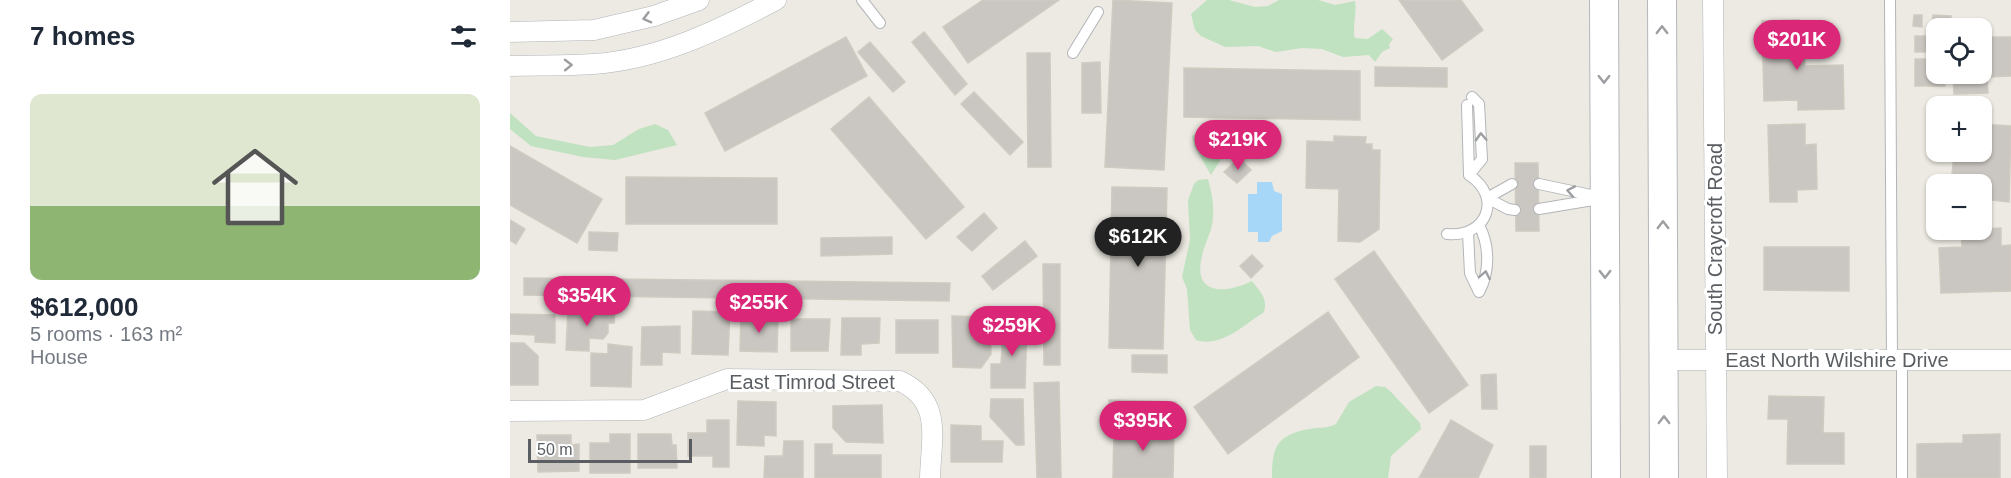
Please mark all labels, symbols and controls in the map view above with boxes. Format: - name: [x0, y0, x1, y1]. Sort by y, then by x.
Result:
- one-way arrow: [642, 11, 653, 23]
- map controls: [1926, 18, 1992, 240]
- button: locate: [1926, 18, 1992, 84]
- icon: filters: [447, 20, 480, 53]
- pin: $201K: [1755, 20, 1839, 71]
- text: 7 homes: [30, 21, 136, 51]
- one-way arrow: [1656, 25, 1668, 34]
- text: $201K: [1768, 28, 1826, 50]
- one-way arrow: [564, 58, 573, 71]
- one-way arrow: [1598, 75, 1610, 84]
- button: +: [1926, 96, 1992, 162]
- pin: $219K: [1196, 120, 1280, 171]
- text: $219K: [1209, 128, 1267, 150]
- one-way arrow: [1474, 132, 1487, 141]
- icon: home: [201, 133, 309, 241]
- street label: South Craycroft Road: [1704, 143, 1726, 335]
- button: −: [1926, 174, 1992, 240]
- one-way arrow: [1567, 185, 1577, 198]
- pin: $612K: [1096, 217, 1180, 268]
- one-way arrow: [1657, 220, 1669, 229]
- text: $612K: [1109, 225, 1167, 247]
- one-way arrow: [1478, 270, 1491, 280]
- one-way arrow: [1599, 270, 1611, 279]
- pin: $354K: [545, 276, 629, 327]
- pin: $255K: [717, 283, 801, 334]
- text: $354K: [558, 284, 616, 306]
- text: $255K: [730, 291, 788, 313]
- text: $612,000: [30, 292, 138, 322]
- pin: $259K: [970, 306, 1054, 357]
- text: $259K: [983, 314, 1041, 336]
- text: 5 rooms · 163 m²: [30, 323, 182, 345]
- text: House: [30, 346, 88, 368]
- street label: East North Wilshire Drive: [1725, 349, 1949, 371]
- street label: East Timrod Street: [729, 371, 895, 393]
- pin: $395K: [1101, 401, 1185, 452]
- text: $395K: [1114, 409, 1172, 431]
- one-way arrow: [1658, 415, 1670, 424]
- scale bar: [528, 436, 692, 464]
- text: 50 m: [537, 441, 573, 458]

